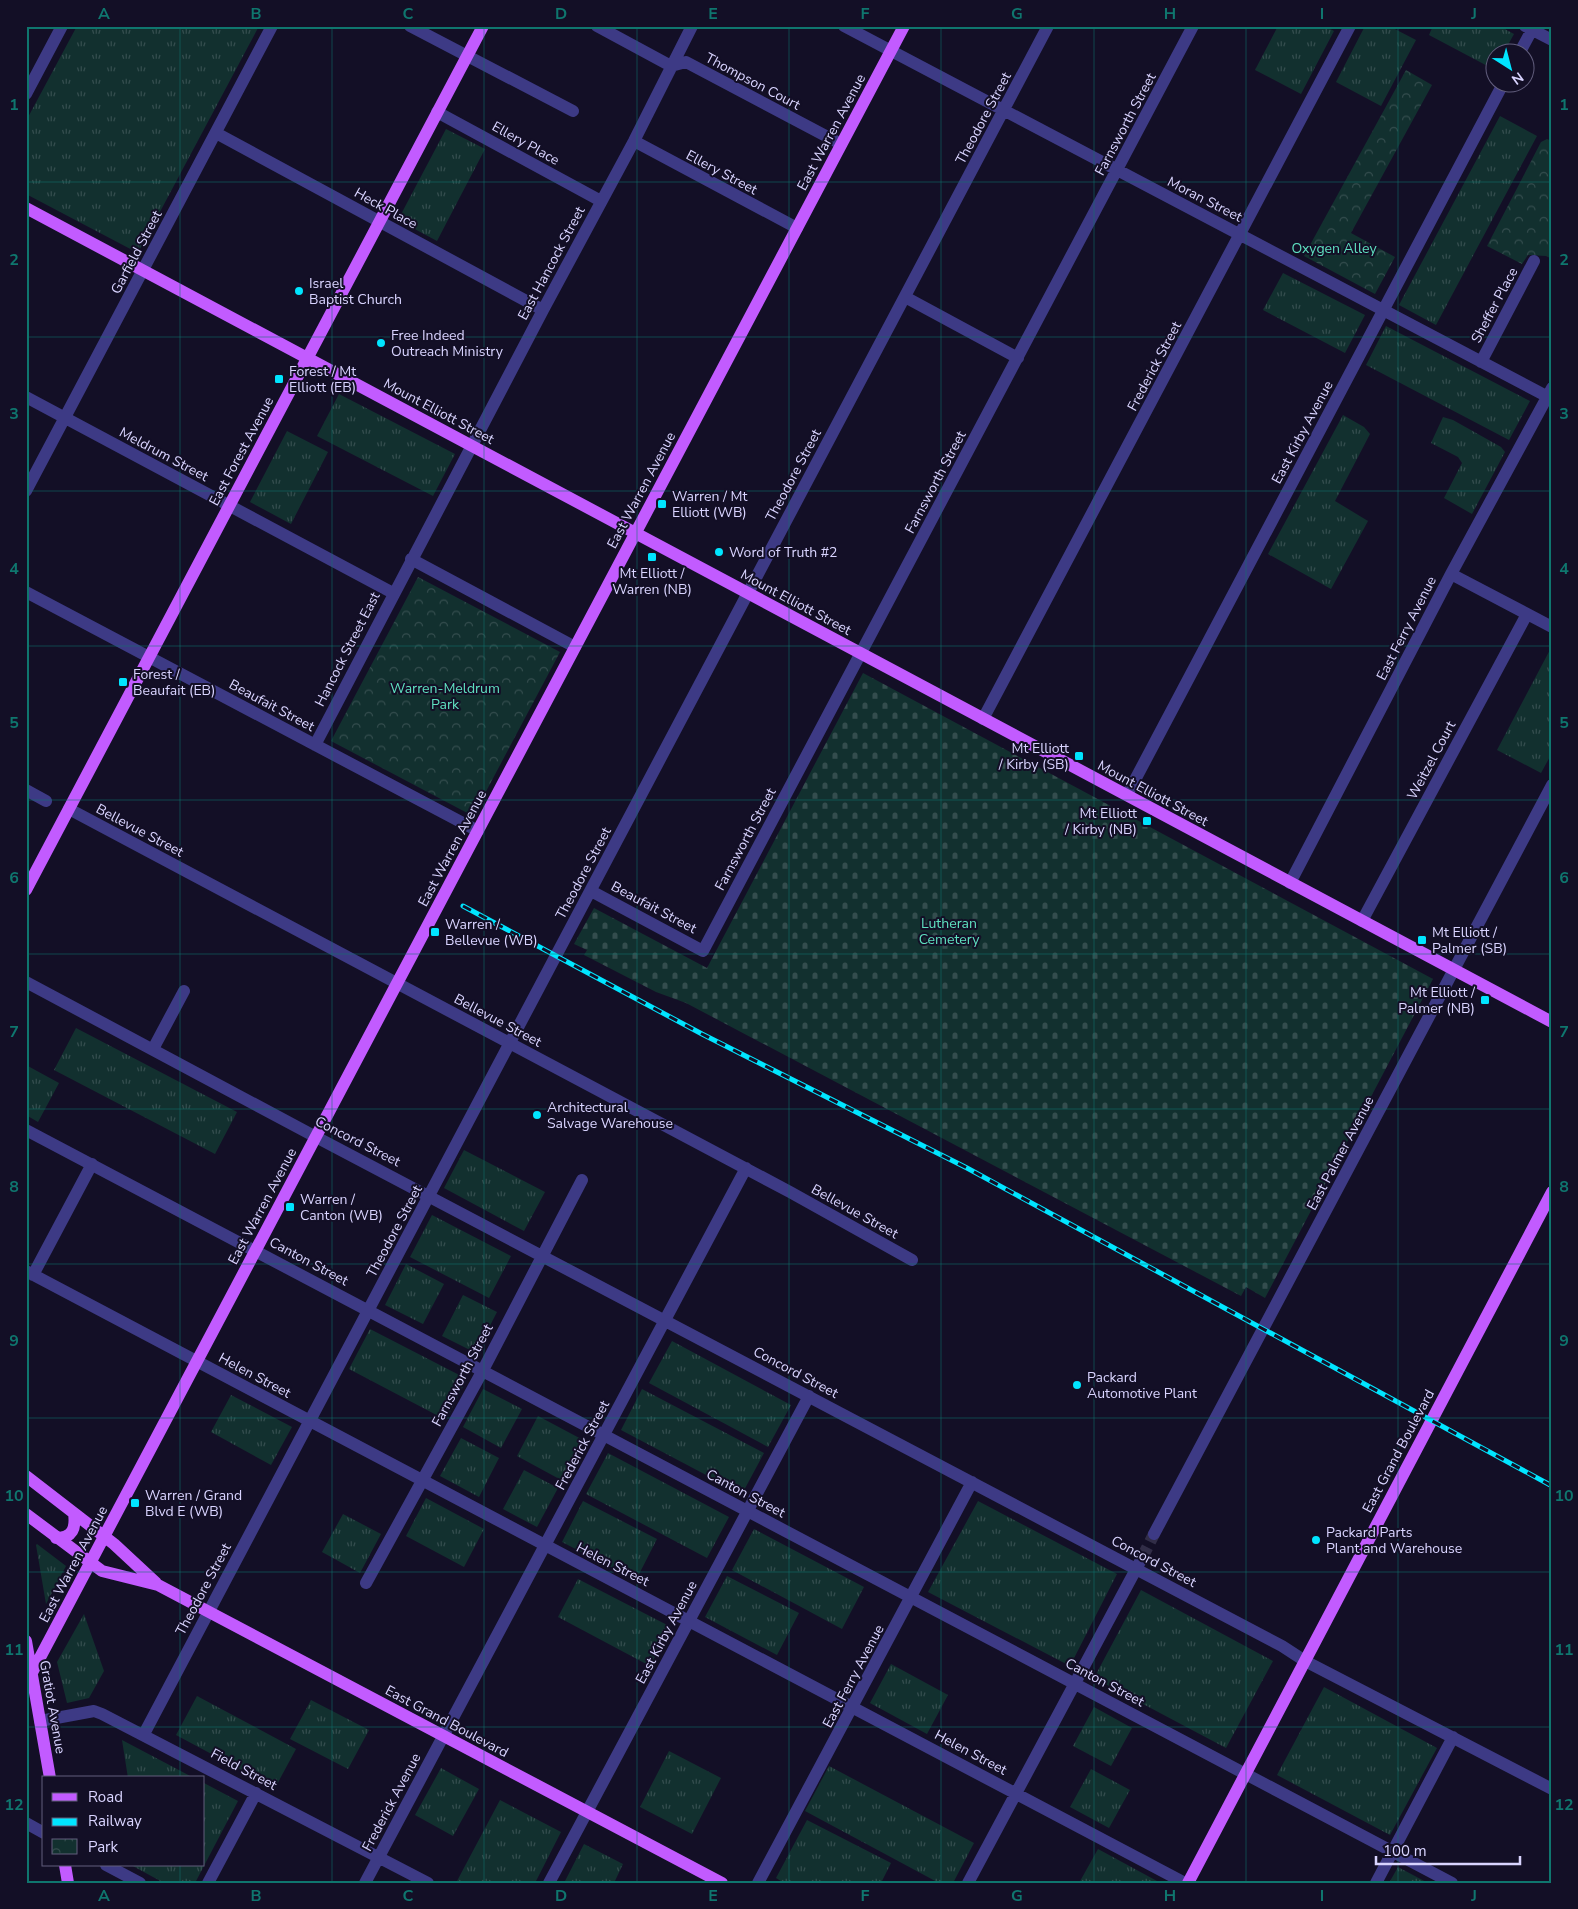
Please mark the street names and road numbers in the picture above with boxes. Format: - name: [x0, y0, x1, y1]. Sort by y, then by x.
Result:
- street label: Thompson Court: [702, 48, 804, 115]
- street label: Theodore Street: [951, 69, 1016, 168]
- street label: Farnsworth Street: [1090, 69, 1161, 179]
- street label: East Warren Avenue: [793, 71, 870, 194]
- street label: Ellery Place: [489, 117, 563, 170]
- street label: Ellery Street: [683, 146, 761, 199]
- street label: Moran Street: [1164, 172, 1246, 227]
- street label: Heck Place: [351, 183, 421, 234]
- street label: East Hancock Street: [513, 203, 589, 323]
- street label: Garfield Street: [106, 207, 167, 297]
- street label: Sheffer Place: [1467, 264, 1522, 346]
- street label: Frederick Street: [1123, 318, 1186, 414]
- street label: Mount Elliott Street: [380, 374, 498, 449]
- street label: East Kirby Avenue: [1267, 377, 1338, 487]
- street label: East Forest Avenue: [205, 393, 278, 509]
- street label: Meldrum Street: [116, 423, 212, 486]
- street label: Theodore Street: [761, 426, 826, 525]
- street label: Farnsworth Street: [900, 427, 971, 537]
- street label: East Warren Avenue: [603, 429, 680, 552]
- street label: Mount Elliott Street: [737, 565, 855, 640]
- street label: East Ferry Avenue: [1372, 573, 1441, 683]
- street label: Hancock Street East: [310, 589, 385, 710]
- street label: Beaufait Street: [226, 675, 318, 736]
- street label: Weitzel Court: [1403, 717, 1460, 803]
- street label: Mount Elliott Street: [1094, 756, 1212, 831]
- street label: Farnsworth Street: [710, 784, 781, 894]
- street label: East Warren Avenue: [414, 787, 491, 910]
- street label: Bellevue Street: [93, 799, 187, 862]
- street label: Theodore Street: [551, 824, 616, 923]
- street label: Beaufait Street: [608, 877, 700, 938]
- street label: Bellevue Street: [451, 989, 545, 1052]
- street label: East Palmer Avenue: [1302, 1093, 1379, 1214]
- street label: Concord Street: [312, 1112, 404, 1171]
- street label: East Warren Avenue: [224, 1145, 301, 1268]
- street label: Bellevue Street: [808, 1180, 902, 1243]
- street label: Theodore Street: [362, 1182, 427, 1281]
- street label: Canton Street: [266, 1233, 352, 1290]
- street label: Farnsworth Street: [427, 1320, 498, 1430]
- street label: Concord Street: [750, 1342, 842, 1403]
- street label: Helen Street: [215, 1348, 294, 1403]
- street label: East Grand Boulevard: [1358, 1386, 1439, 1516]
- street label: Frederick Street: [551, 1397, 614, 1493]
- street label: Canton Street: [703, 1465, 789, 1522]
- street label: East Warren Avenue: [35, 1503, 112, 1626]
- street label: Concord Street: [1108, 1531, 1200, 1592]
- street label: Helen Street: [573, 1538, 653, 1591]
- street label: Theodore Street: [171, 1540, 236, 1639]
- street label: East Kirby Avenue: [631, 1577, 702, 1687]
- street label: East Ferry Avenue: [818, 1621, 889, 1731]
- street label: Canton Street: [1062, 1654, 1148, 1711]
- street label: Gratiot Avenue: [35, 1659, 70, 1755]
- street label: East Grand Boulevard: [382, 1681, 512, 1762]
- street label: Helen Street: [931, 1725, 1010, 1780]
- street label: Field Street: [207, 1744, 280, 1795]
- street label: Frederick Avenue: [358, 1750, 425, 1855]

